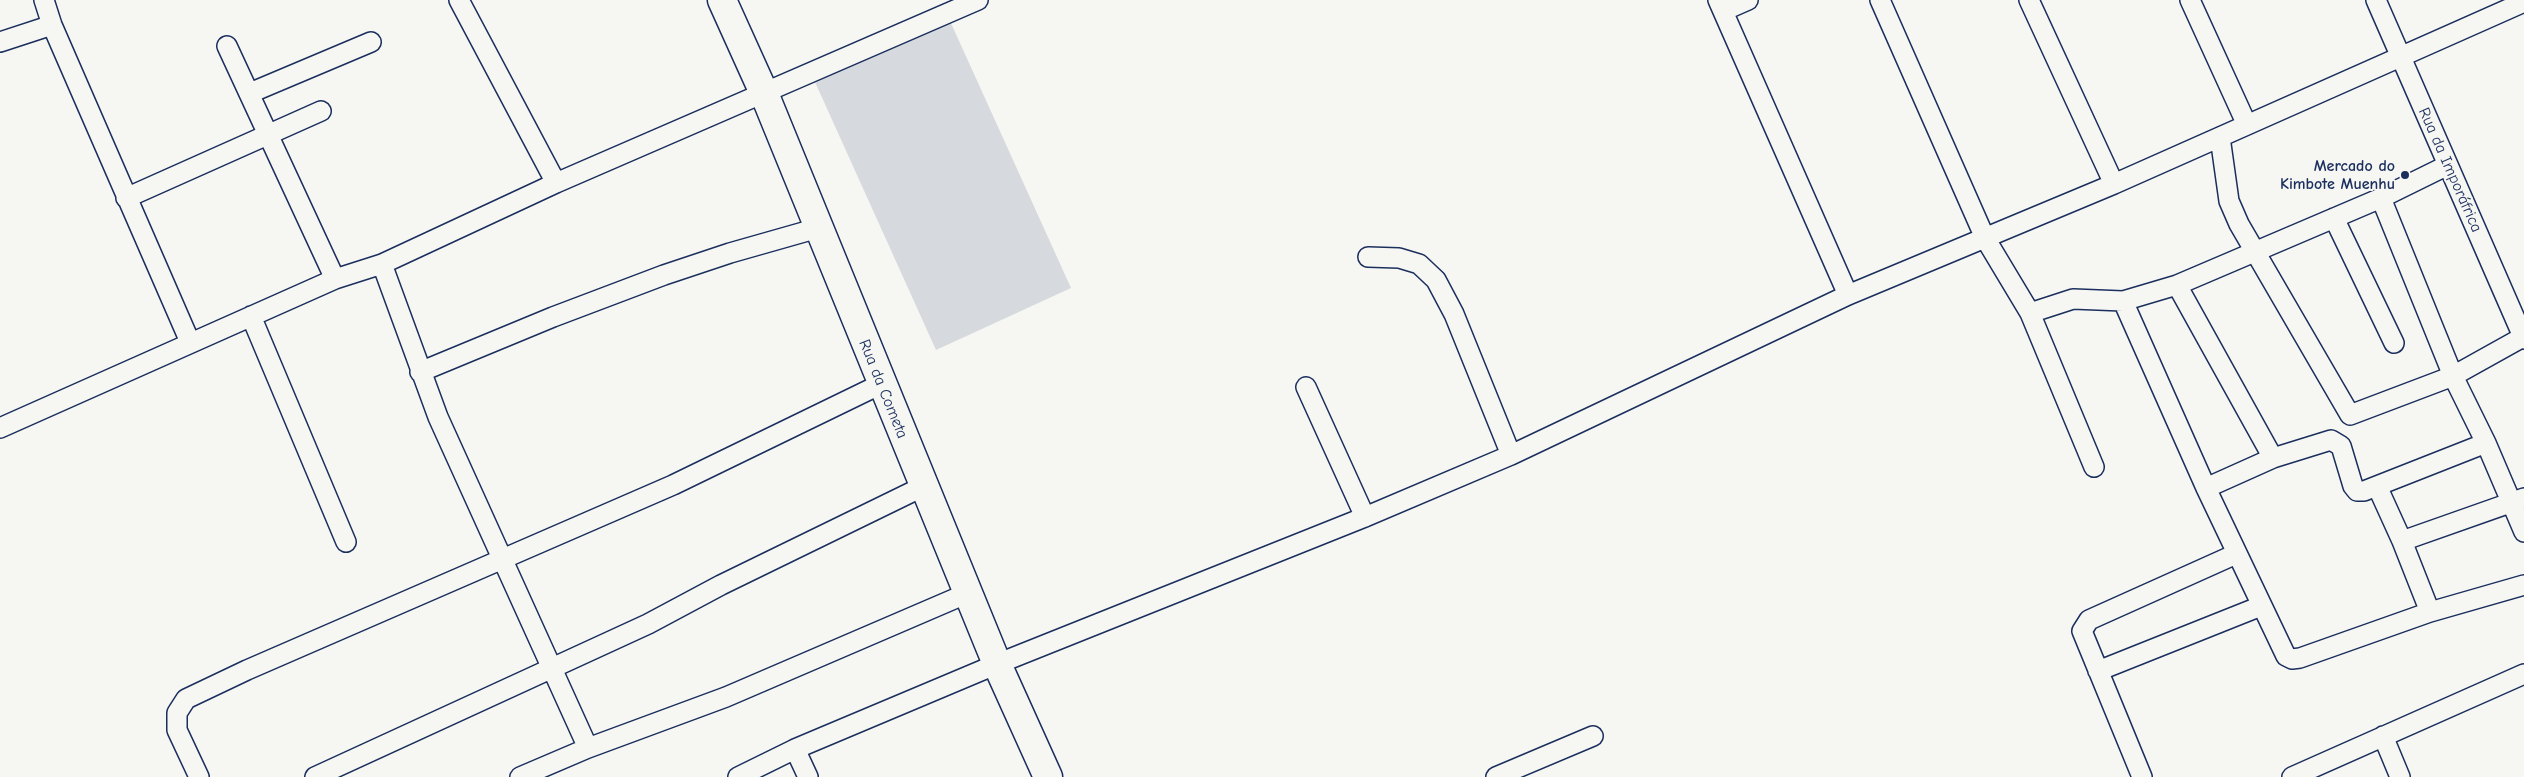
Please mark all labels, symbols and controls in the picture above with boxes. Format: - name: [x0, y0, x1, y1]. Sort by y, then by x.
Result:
- street label: Rua da Imporáfrica: [2414, 105, 2486, 235]
- place label: Mercado do Kimbote Muenhu: [2280, 156, 2395, 194]
- marker: Mercado do Kimbote Muenhu: [2399, 169, 2411, 181]
- street label: Rua da Cometa: [854, 337, 912, 441]

